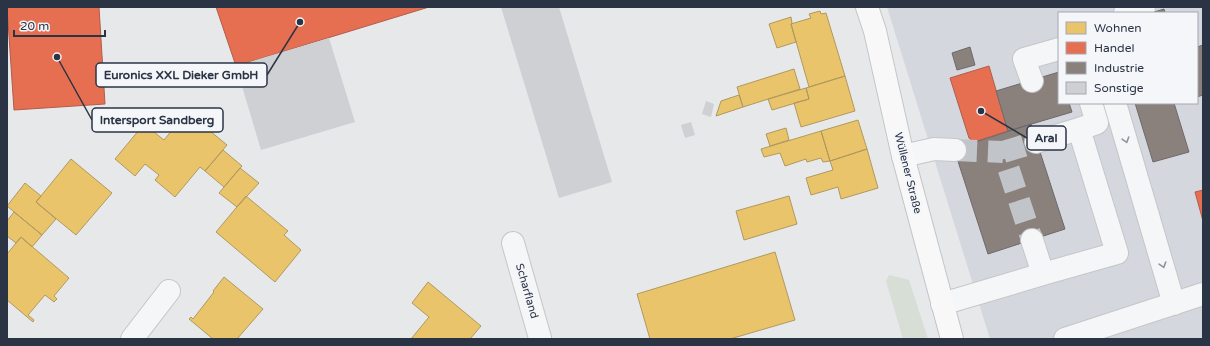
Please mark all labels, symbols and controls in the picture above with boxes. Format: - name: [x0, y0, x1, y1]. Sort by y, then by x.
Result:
- scale bar: [14, 12, 105, 38]
- legend: [1058, 12, 1198, 104]
- text: 20 m: [20, 19, 49, 33]
- text: Wohnen: [1094, 21, 1142, 35]
- text: Handel: [1094, 41, 1134, 55]
- text: Industrie: [1094, 61, 1144, 75]
- callout: Euronics XXL Dieker GmbH: [96, 63, 267, 87]
- text: Euronics XXL Dieker GmbH: [104, 68, 258, 82]
- text: Sonstige: [1094, 81, 1144, 95]
- callout: Intersport Sandberg: [92, 108, 223, 132]
- text: Intersport Sandberg: [100, 113, 214, 128]
- callout: Aral: [1027, 126, 1066, 150]
- street label: Wüllener Straße: [892, 131, 924, 215]
- text: Aral: [1034, 131, 1058, 145]
- one-way arrow: [1121, 137, 1130, 144]
- one-way arrow: [1158, 261, 1167, 268]
- street label: Scharfland: [513, 262, 541, 320]

